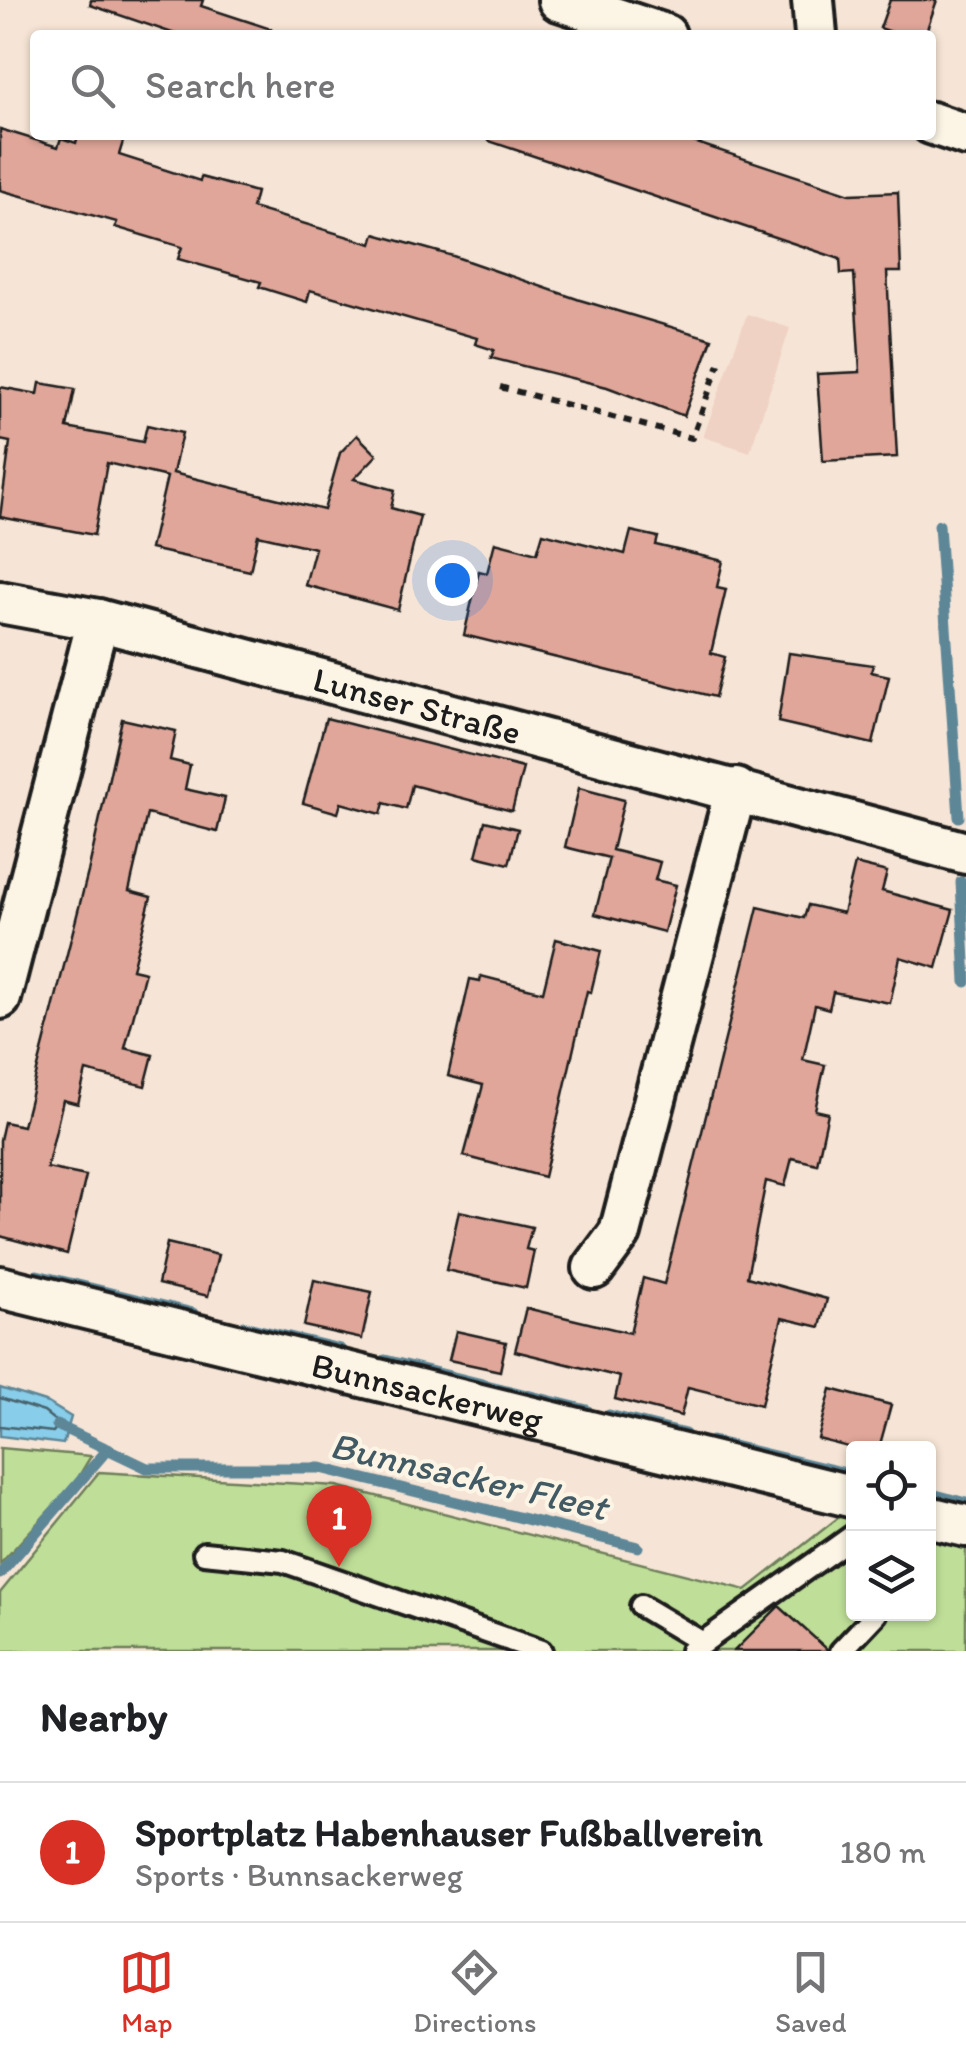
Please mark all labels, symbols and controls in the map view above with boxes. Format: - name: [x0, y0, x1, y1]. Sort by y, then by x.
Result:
- search box: [30, 30, 936, 140]
- icon: search: [65, 58, 120, 113]
- text: Search here: [145, 62, 336, 108]
- your location: [427, 555, 478, 606]
- street label: Lunser Straße: [309, 658, 525, 754]
- street label: Bunnsackerweg: [307, 1343, 547, 1441]
- water label: Bunnsacker Fleet: [326, 1422, 616, 1531]
- map controls: [846, 1441, 936, 1621]
- button: locate: [846, 1441, 936, 1531]
- pin: 1: [306, 1484, 372, 1567]
- button: layers: [846, 1531, 936, 1621]
- text: Nearby: [40, 1691, 167, 1742]
- text: Sportplatz Habenhauser Fußballverein: [135, 1810, 763, 1856]
- text: 1: [65, 1833, 80, 1871]
- text: 180 m: [840, 1833, 926, 1871]
- text: Sports · Bunnsackerweg: [135, 1856, 463, 1894]
- tab: Map: [119, 1945, 174, 2039]
- tab: Directions: [413, 1945, 536, 2039]
- tab: Saved: [775, 1945, 847, 2039]

